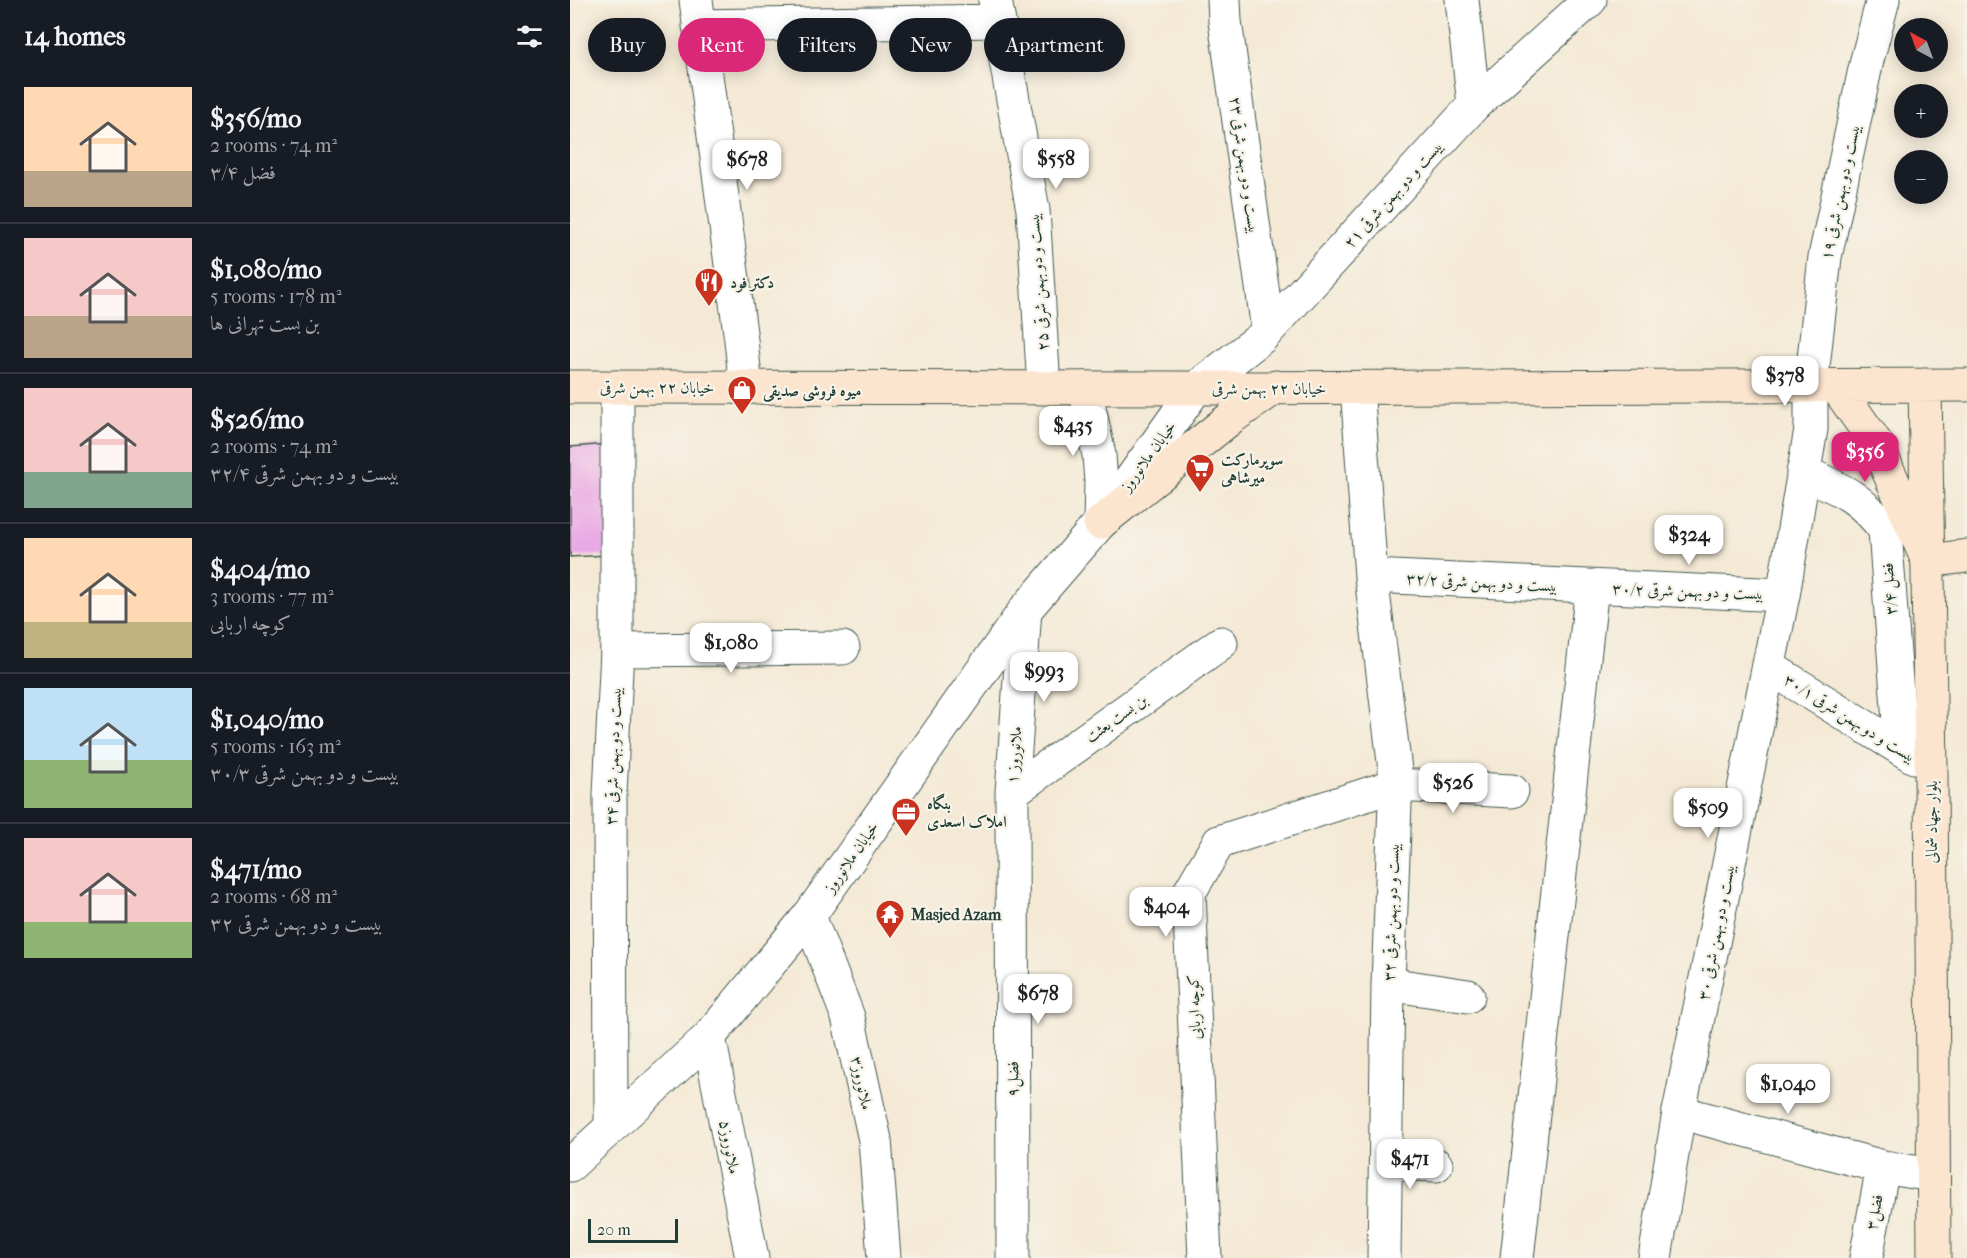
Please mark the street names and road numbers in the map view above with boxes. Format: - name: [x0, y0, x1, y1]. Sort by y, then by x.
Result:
- street label: بیست و دو بهمن شرقی ۲۳: [1224, 95, 1264, 235]
- street label: بیست و دو بهمن شرقی ۱۹: [1816, 122, 1866, 262]
- street label: بیست و دو بهمن شرقی ۲۱: [1340, 136, 1448, 253]
- street label: بیست و دو بهمن شرقی ۲۵: [1024, 212, 1054, 352]
- street label: خیابان ۲۲ بهمن شرقی: [600, 378, 714, 399]
- street label: خیابان ۲۲ بهمن شرقی: [1212, 379, 1326, 400]
- street label: خیابان ملانوروز: [1115, 417, 1181, 497]
- street label: فضل ۳/۴: [1878, 562, 1902, 616]
- street label: بیست و دو بهمن شرقی ۳۲/۲: [1406, 569, 1558, 597]
- street label: بیست و دو بهمن شرقی ۳۰/۲: [1612, 579, 1764, 605]
- street label: بیست و دو بهمن شرقی ۳۰/۱: [1780, 670, 1919, 768]
- street label: بیست و دو بهمن شرقی ۳۴: [601, 687, 627, 825]
- street label: بن بست بعثت: [1081, 690, 1151, 747]
- street label: ملانوروز ۱: [1003, 725, 1026, 785]
- street label: بلوار جهاد شمالی: [1922, 781, 1941, 863]
- street label: خیابان ملانوروز: [818, 818, 883, 898]
- street label: بیست و دو بهمن شرقی ۳۲: [1379, 843, 1405, 981]
- street label: بیست و دو بهمن شرقی ۳۰: [1693, 862, 1740, 1002]
- street label: کوچه اربابی: [1183, 974, 1207, 1040]
- street label: ملانوروز۳: [846, 1054, 877, 1112]
- street label: فضل۹: [1003, 1061, 1024, 1097]
- street label: ملانوروز۵: [715, 1118, 745, 1176]
- street label: فضل۳: [1861, 1193, 1889, 1232]

